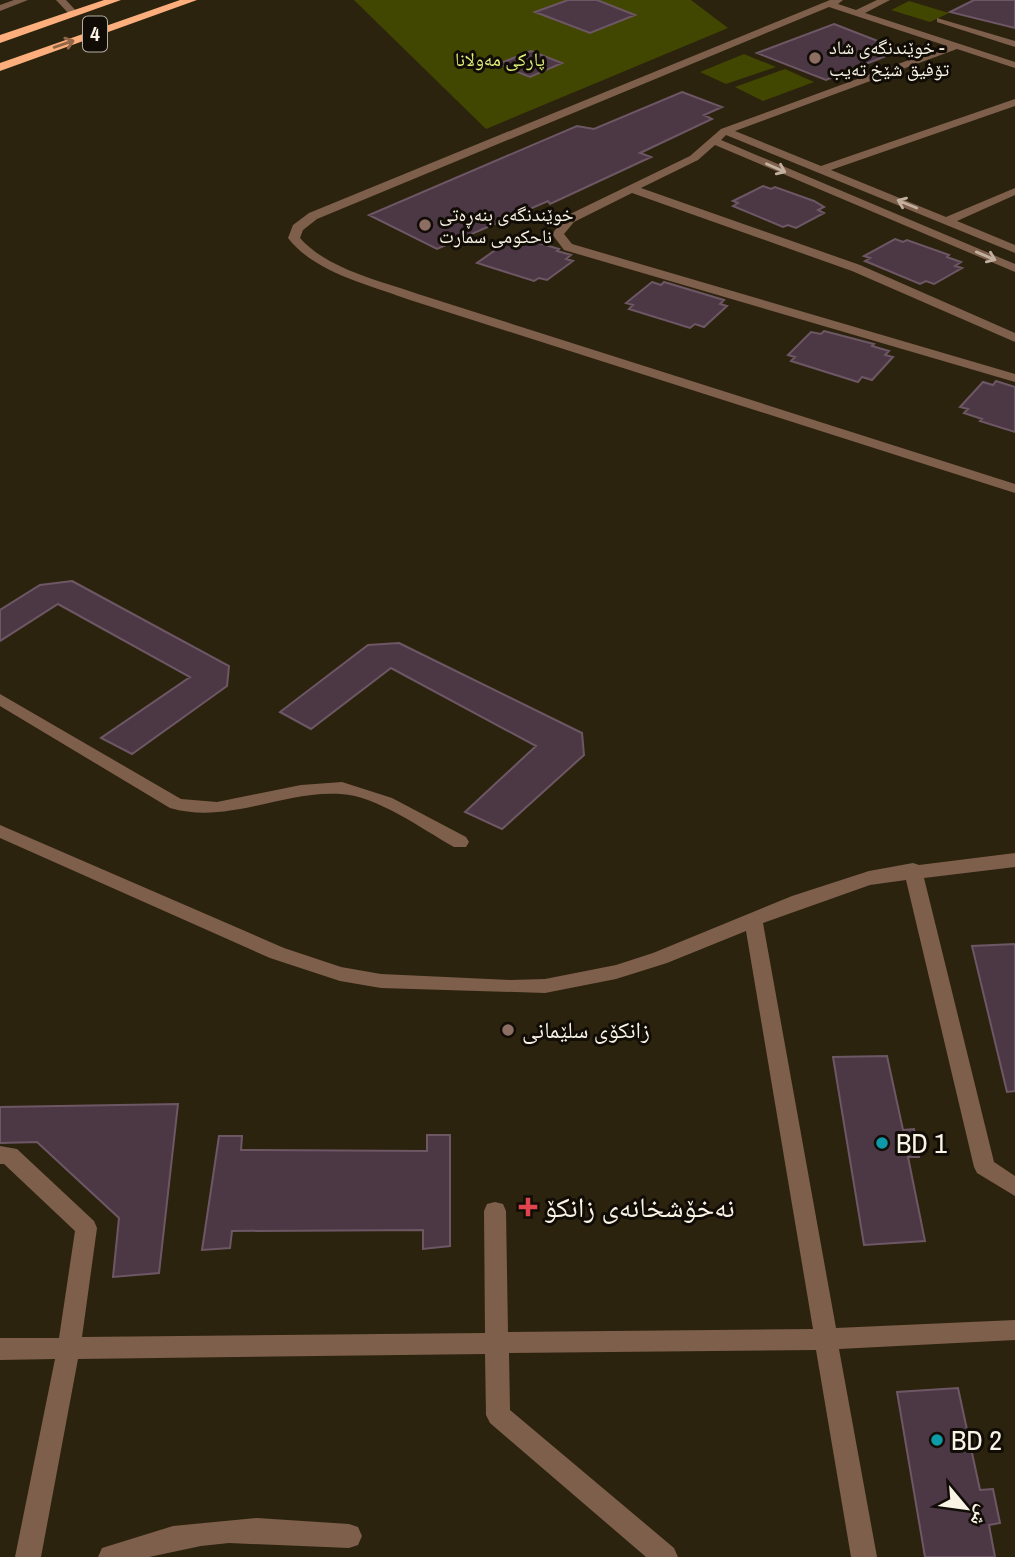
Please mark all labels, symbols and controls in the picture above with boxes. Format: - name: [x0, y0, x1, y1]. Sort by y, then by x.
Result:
- road number: 4: [83, 16, 107, 52]
- place label: خوێندنگەی شاد - تۆفیق شێخ تەیب: [829, 34, 950, 82]
- one-way arrow: [53, 37, 75, 49]
- park label: پارکی مەولانا: [455, 46, 545, 72]
- marker: خوێندنگەی شاد - تۆفیق شێخ تەیب: [807, 50, 823, 66]
- one-way arrow: [765, 162, 787, 175]
- one-way arrow: [896, 197, 918, 210]
- place label: خوێندنگەی بنەڕەتی ناحکومی سمارت: [439, 201, 574, 249]
- marker: خوێندنگەی بنەڕەتی ناحکومی سمارت: [417, 217, 433, 233]
- one-way arrow: [975, 250, 996, 263]
- place label: زانکۆی سلێمانی: [522, 1014, 650, 1045]
- marker: زانکۆی سلێمانی: [500, 1022, 516, 1038]
- place label: BD 1: [896, 1124, 947, 1162]
- marker: BD 1: [874, 1135, 890, 1151]
- place label: نەخۆشخانەی زانکۆ: [544, 1188, 735, 1226]
- marker: نەخۆشخانەی زانکۆ: [518, 1197, 538, 1217]
- place label: BD 2: [951, 1421, 1002, 1459]
- marker: BD 2: [929, 1432, 945, 1448]
- north arrow: [931, 1473, 1001, 1543]
- text: ش: [965, 1501, 997, 1531]

